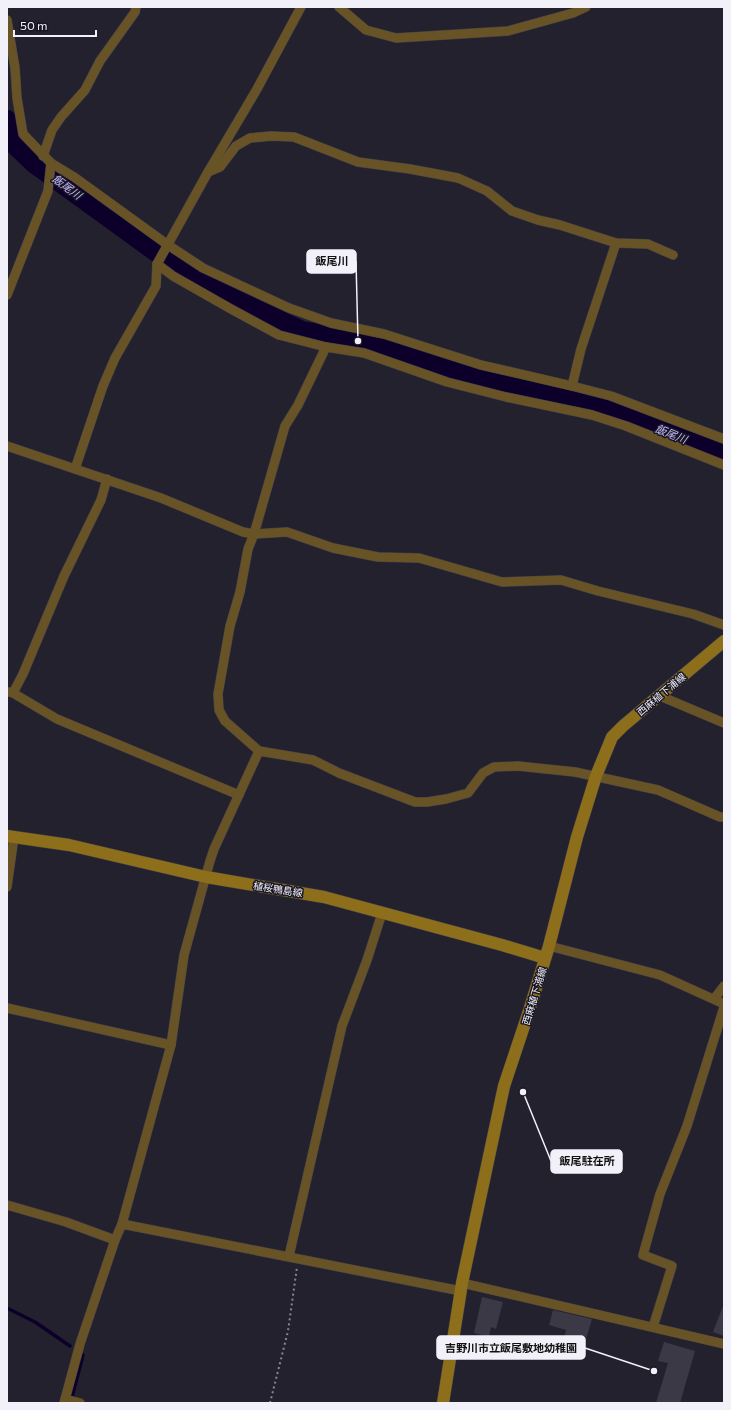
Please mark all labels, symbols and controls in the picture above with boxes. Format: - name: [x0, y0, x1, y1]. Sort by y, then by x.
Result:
- scale bar: [14, 12, 96, 38]
- text: 50 m: [20, 18, 48, 32]
- water label: 飯尾川: [50, 172, 85, 202]
- callout: 飯尾川: [307, 250, 356, 273]
- text: 飯尾川: [315, 254, 349, 267]
- water label: 飯尾川: [653, 422, 690, 446]
- street label: 西麻植下浦線: [634, 670, 688, 718]
- street label: 植桜鴨島線: [252, 879, 304, 899]
- street label: 西麻植下浦線: [519, 966, 549, 1026]
- callout: 飯尾駐在所: [551, 1150, 622, 1173]
- text: 飯尾駐在所: [559, 1154, 615, 1167]
- callout: 吉野川市立飯尾敷地幼稚園: [437, 1336, 585, 1359]
- text: 吉野川市立飯尾敷地幼稚園: [445, 1341, 577, 1354]

